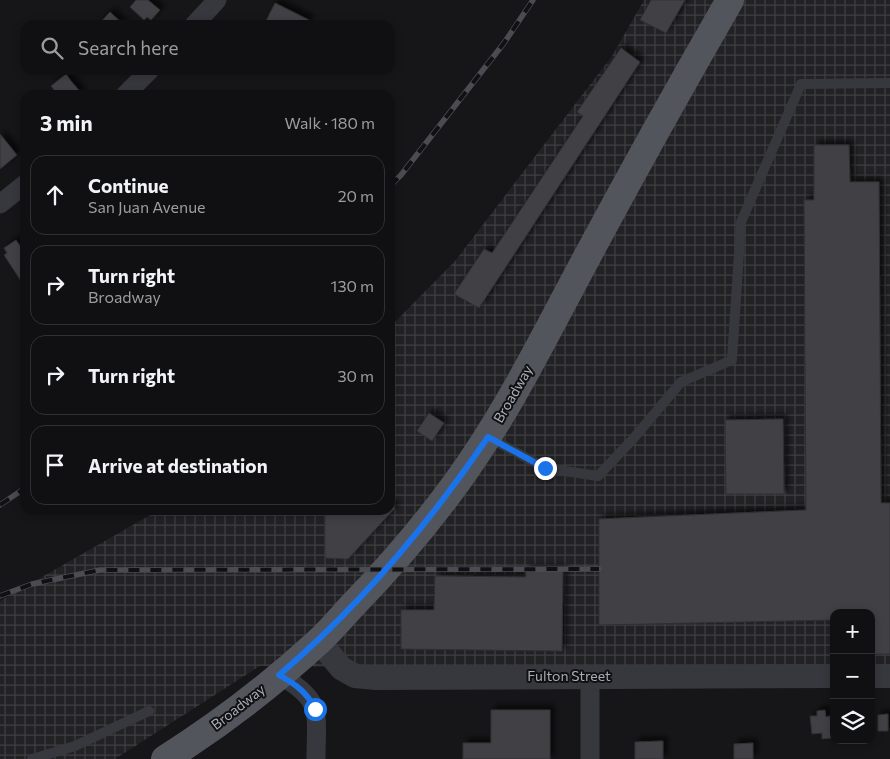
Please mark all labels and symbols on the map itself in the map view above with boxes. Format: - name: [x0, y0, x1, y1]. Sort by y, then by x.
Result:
- street label: Broadway: [489, 362, 536, 426]
- route end: [534, 457, 557, 480]
- street label: Fulton Street: [527, 667, 611, 684]
- street label: Broadway: [207, 680, 268, 733]
- route start: [304, 698, 327, 721]

